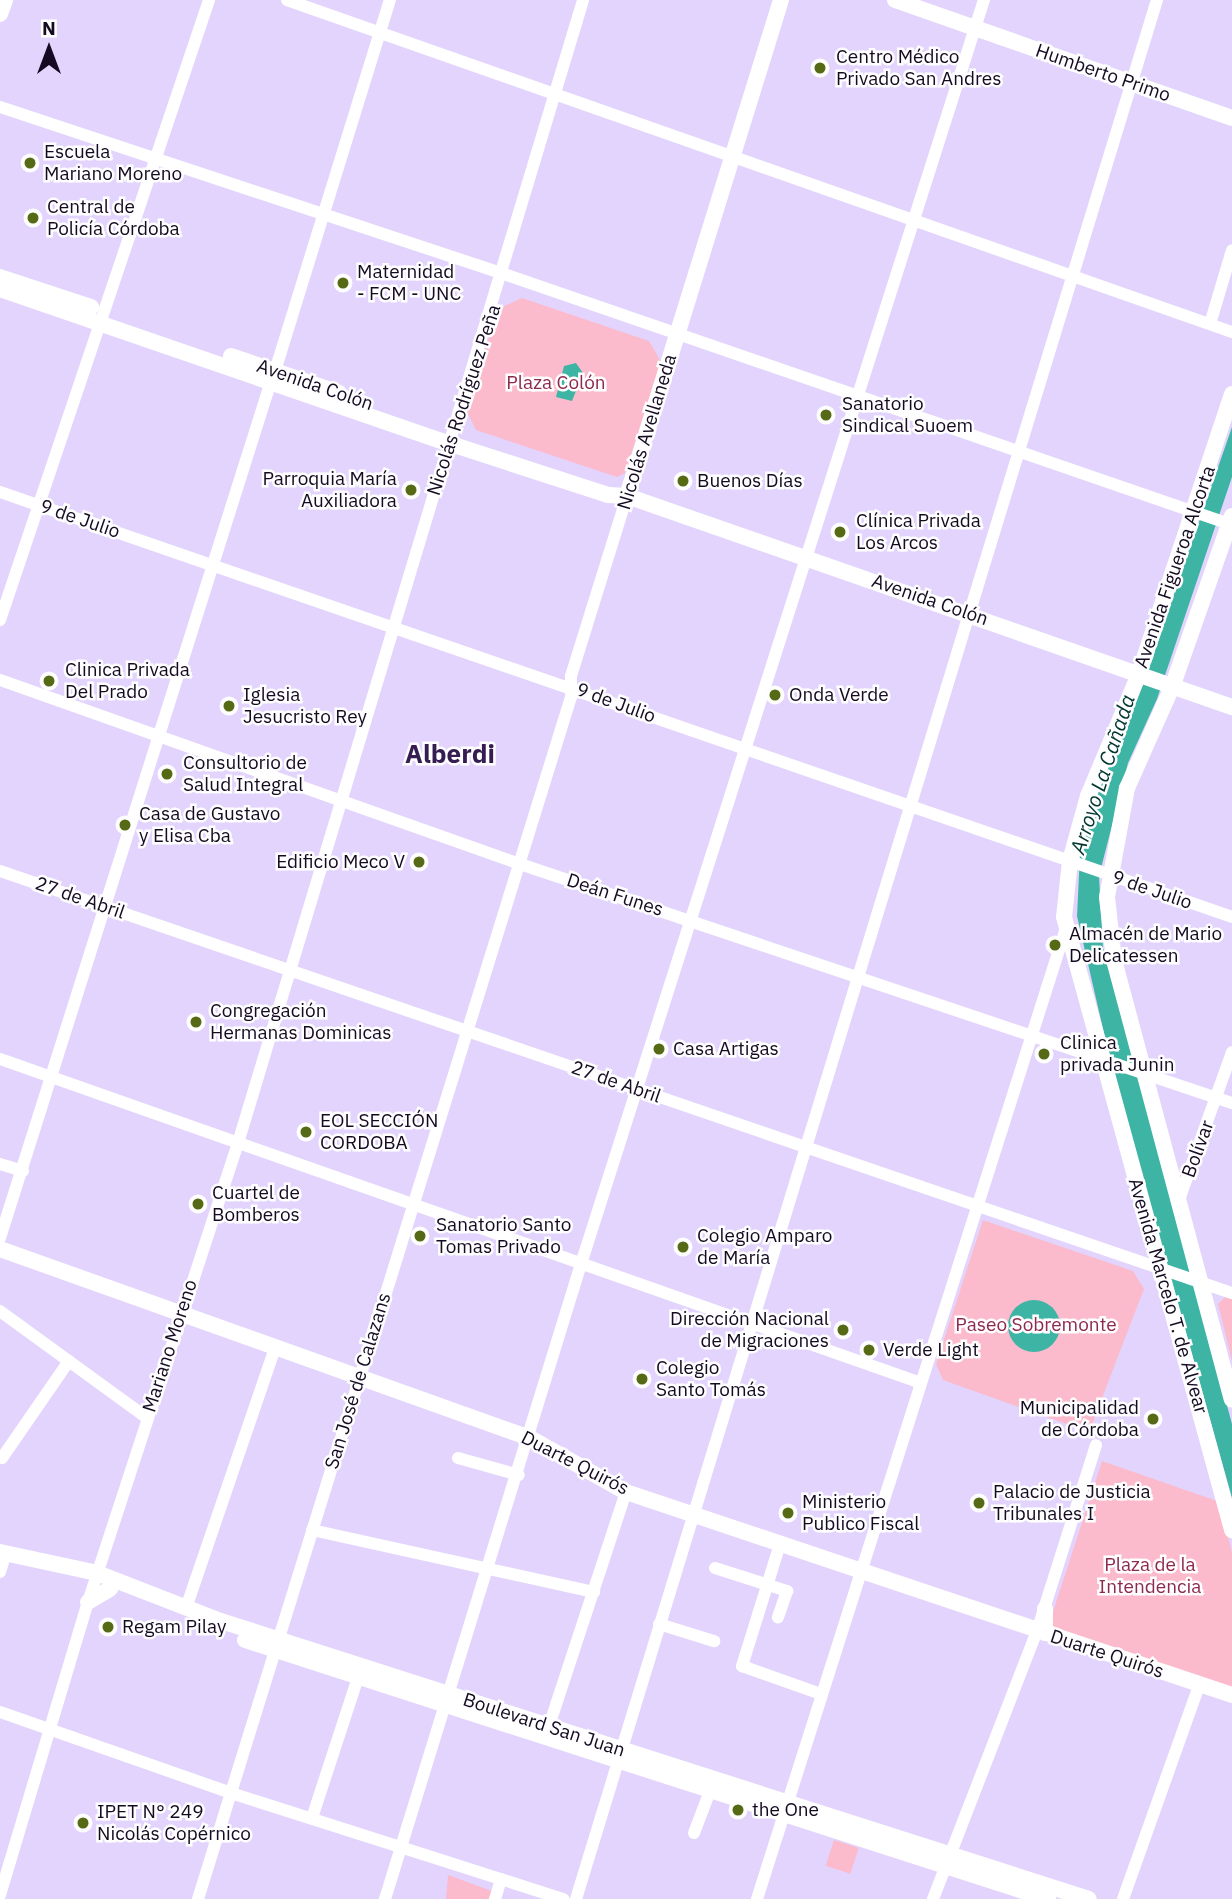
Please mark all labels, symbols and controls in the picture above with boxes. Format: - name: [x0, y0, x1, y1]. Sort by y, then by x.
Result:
- north arrow: [14, 14, 84, 84]
- text: N: [42, 16, 56, 40]
- street label: Humberto Primo: [1032, 39, 1174, 107]
- place label: Centro Médico Privado San Andres: [836, 46, 1002, 90]
- marker: Centro Médico Privado San Andres: [810, 58, 830, 78]
- place label: Escuela Mariano Moreno: [44, 141, 182, 185]
- marker: Escuela Mariano Moreno: [22, 155, 38, 171]
- place label: Central de Policía Córdoba: [47, 196, 180, 240]
- marker: Central de Policía Córdoba: [25, 210, 41, 226]
- place label: Maternidad - FCM - UNC: [357, 261, 461, 305]
- marker: Maternidad - FCM - UNC: [335, 275, 351, 291]
- street label: Nicolás Rodríguez Peña: [422, 302, 506, 498]
- street label: Nicolás Avellaneda: [612, 351, 682, 513]
- street label: Avenida Colón: [254, 354, 376, 416]
- park label: Plaza Colón: [506, 372, 606, 394]
- place label: Sanatorio Sindical Suoem: [842, 393, 973, 437]
- marker: Sanatorio Sindical Suoem: [816, 405, 836, 425]
- street label: Avenida Figueroa Alcorta: [1130, 463, 1220, 671]
- place label: Parroquia María Auxiliadora: [262, 468, 397, 512]
- place label: Buenos Días: [697, 470, 803, 492]
- marker: Buenos Días: [675, 473, 691, 489]
- marker: Parroquia María Auxiliadora: [403, 482, 419, 498]
- street label: 9 de Julio: [37, 495, 123, 543]
- place label: Clínica Privada Los Arcos: [856, 510, 981, 554]
- marker: Clínica Privada Los Arcos: [830, 522, 850, 542]
- street label: Avenida Colón: [869, 569, 991, 631]
- place label: Clinica Privada Del Prado: [65, 659, 190, 703]
- marker: Clinica Privada Del Prado: [39, 671, 59, 691]
- street label: 9 de Julio: [573, 678, 659, 728]
- place label: Iglesia Jesucristo Rey: [243, 684, 367, 728]
- place label: Onda Verde: [789, 684, 889, 706]
- marker: Onda Verde: [767, 687, 783, 703]
- water label: Arroyo La Cañada: [1064, 691, 1140, 857]
- marker: Iglesia Jesucristo Rey: [221, 698, 237, 714]
- district label: Alberdi: [405, 738, 495, 770]
- place label: Consultorio de Salud Integral: [183, 752, 307, 796]
- marker: Consultorio de Salud Integral: [157, 764, 177, 784]
- place label: Casa de Gustavo y Elisa Cba: [139, 803, 280, 847]
- marker: Casa de Gustavo y Elisa Cba: [117, 817, 133, 833]
- place label: Edificio Meco V: [276, 851, 405, 873]
- marker: Edificio Meco V: [411, 854, 427, 870]
- street label: 9 de Julio: [1109, 866, 1195, 914]
- street label: Deán Funes: [564, 869, 666, 921]
- street label: 27 de Abril: [32, 872, 128, 924]
- place label: Almacén de Mario Delicatessen: [1069, 923, 1222, 967]
- marker: Almacén de Mario Delicatessen: [1047, 937, 1063, 953]
- place label: Congregación Hermanas Dominicas: [210, 1000, 391, 1044]
- marker: Congregación Hermanas Dominicas: [188, 1014, 204, 1030]
- place label: Clinica privada Junin: [1060, 1032, 1175, 1076]
- place label: Casa Artigas: [673, 1038, 779, 1060]
- marker: Casa Artigas: [651, 1041, 667, 1057]
- marker: Clinica privada Junin: [1034, 1044, 1054, 1064]
- street label: 27 de Abril: [568, 1056, 664, 1108]
- place label: EOL SECCIÓN CORDOBA: [320, 1110, 438, 1154]
- street label: Bolívar: [1177, 1117, 1219, 1181]
- marker: EOL SECCIÓN CORDOBA: [298, 1124, 314, 1140]
- street label: Avenida Marcelo T. de Alvear: [1123, 1176, 1213, 1416]
- place label: Cuartel de Bomberos: [212, 1182, 300, 1226]
- marker: Cuartel de Bomberos: [190, 1196, 206, 1212]
- place label: Sanatorio Santo Tomas Privado: [436, 1214, 571, 1258]
- place label: Colegio Amparo de María: [697, 1225, 832, 1269]
- marker: Sanatorio Santo Tomas Privado: [410, 1226, 430, 1246]
- marker: Colegio Amparo de María: [675, 1239, 691, 1255]
- street label: Mariano Moreno: [138, 1277, 202, 1415]
- street label: San José de Calazans: [320, 1290, 396, 1472]
- place label: Dirección Nacional de Migraciones: [670, 1308, 829, 1352]
- park label: Paseo Sobremonte: [955, 1314, 1117, 1336]
- marker: Dirección Nacional de Migraciones: [835, 1322, 851, 1338]
- place label: Verde Light: [883, 1339, 979, 1361]
- marker: Verde Light: [861, 1342, 877, 1358]
- place label: Colegio Santo Tomás: [656, 1357, 766, 1401]
- marker: Colegio Santo Tomás: [634, 1371, 650, 1387]
- place label: Municipalidad de Córdoba: [1020, 1397, 1139, 1441]
- marker: Municipalidad de Córdoba: [1145, 1411, 1161, 1427]
- street label: Duarte Quirós: [517, 1426, 633, 1500]
- place label: Palacio de Justicia Tribunales I: [993, 1481, 1151, 1525]
- place label: Ministerio Publico Fiscal: [802, 1491, 919, 1535]
- marker: Palacio de Justicia Tribunales I: [971, 1495, 987, 1511]
- marker: Ministerio Publico Fiscal: [780, 1505, 796, 1521]
- park label: Plaza de la Intendencia: [1099, 1554, 1201, 1598]
- place label: Regam Pilay: [122, 1616, 226, 1638]
- marker: Regam Pilay: [100, 1619, 116, 1635]
- street label: Duarte Quirós: [1047, 1625, 1167, 1683]
- street label: Boulevard San Juan: [460, 1688, 628, 1762]
- place label: the One: [752, 1799, 819, 1821]
- place label: IPET N° 249 Nicolás Copérnico: [97, 1801, 251, 1845]
- marker: the One: [730, 1802, 746, 1818]
- marker: IPET N° 249 Nicolás Copérnico: [75, 1815, 91, 1831]

